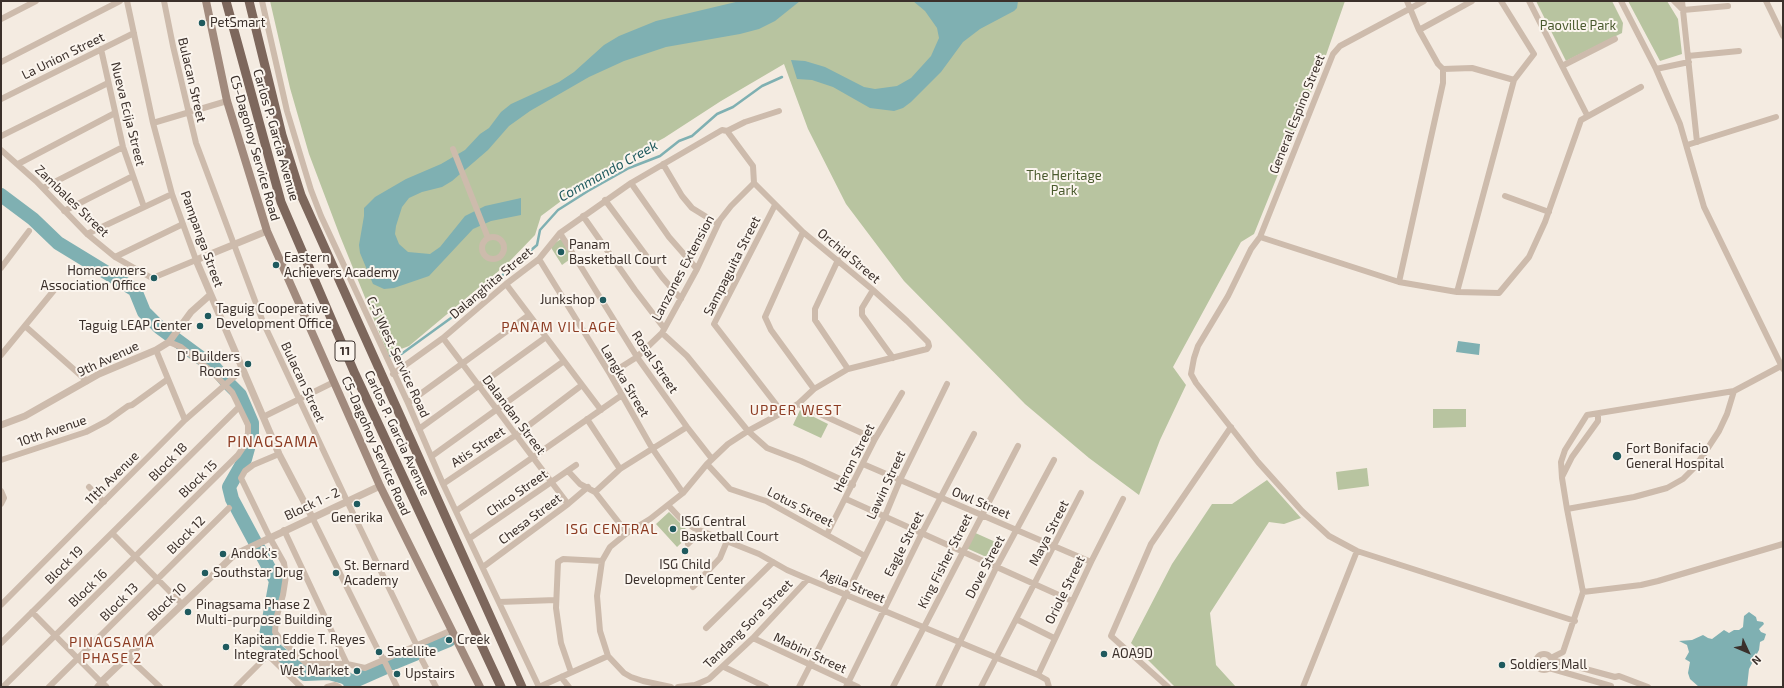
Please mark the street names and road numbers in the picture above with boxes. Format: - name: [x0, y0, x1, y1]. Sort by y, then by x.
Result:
- street label: La Union Street: [19, 29, 107, 83]
- street label: Bulacan Street: [175, 36, 209, 124]
- street label: General Espino Street: [1266, 52, 1328, 176]
- street label: Nueva Ecija Street: [108, 60, 148, 168]
- street label: Carlos P. Garcia Avenue: [250, 67, 302, 203]
- street label: C5-Dagohoy Service Road: [227, 73, 283, 223]
- street label: Zambales Street: [32, 162, 112, 240]
- street label: Pampanga Street: [177, 189, 227, 289]
- street label: Lanzones Extension: [648, 212, 718, 324]
- street label: Sampaguita Street: [700, 214, 764, 318]
- street label: Orchid Street: [814, 225, 884, 287]
- street label: Dalanghita Street: [446, 244, 536, 322]
- street label: C-5 West Service Road: [363, 294, 433, 420]
- street label: Rosal Street: [628, 328, 682, 396]
- street label: 9th Avenue: [75, 338, 141, 380]
- street label: Bulacan Street: [278, 339, 328, 425]
- road number: 11: [335, 341, 355, 361]
- street label: Langka Street: [597, 342, 653, 420]
- street label: Carlos P. Garcia Avenue: [361, 368, 433, 498]
- street label: Dalandan Street: [479, 372, 549, 458]
- street label: C5-Dagohoy Service Road: [338, 374, 414, 518]
- street label: 10th Avenue: [15, 412, 89, 450]
- street label: Heron Street: [830, 421, 878, 495]
- street label: Atis Street: [448, 423, 508, 471]
- street label: Block 18: [145, 439, 191, 485]
- street label: 11th Avenue: [82, 448, 142, 508]
- street label: Lawin Street: [863, 448, 909, 522]
- street label: Block 15: [176, 457, 220, 501]
- street label: Chico Street: [484, 466, 550, 520]
- street label: Block 1 - 2: [282, 484, 342, 524]
- street label: Lotus Street: [764, 484, 836, 530]
- street label: Owl Street: [949, 484, 1013, 522]
- street label: Chesa Street: [495, 490, 565, 548]
- street label: Maya Street: [1026, 498, 1072, 568]
- street label: Eagle Street: [881, 509, 927, 579]
- street label: King Fisher Street: [914, 511, 976, 611]
- street label: Block 12: [164, 513, 208, 557]
- street label: Dove Street: [962, 533, 1008, 601]
- street label: Block 19: [42, 543, 86, 587]
- street label: Oriole Street: [1042, 553, 1088, 627]
- street label: Agila Street: [818, 565, 888, 607]
- street label: Block 16: [65, 566, 111, 610]
- street label: Tandang Sora Street: [700, 576, 796, 672]
- street label: Block 13: [97, 580, 141, 624]
- street label: Block 10: [144, 580, 190, 624]
- street label: Mabini Street: [771, 629, 849, 677]

